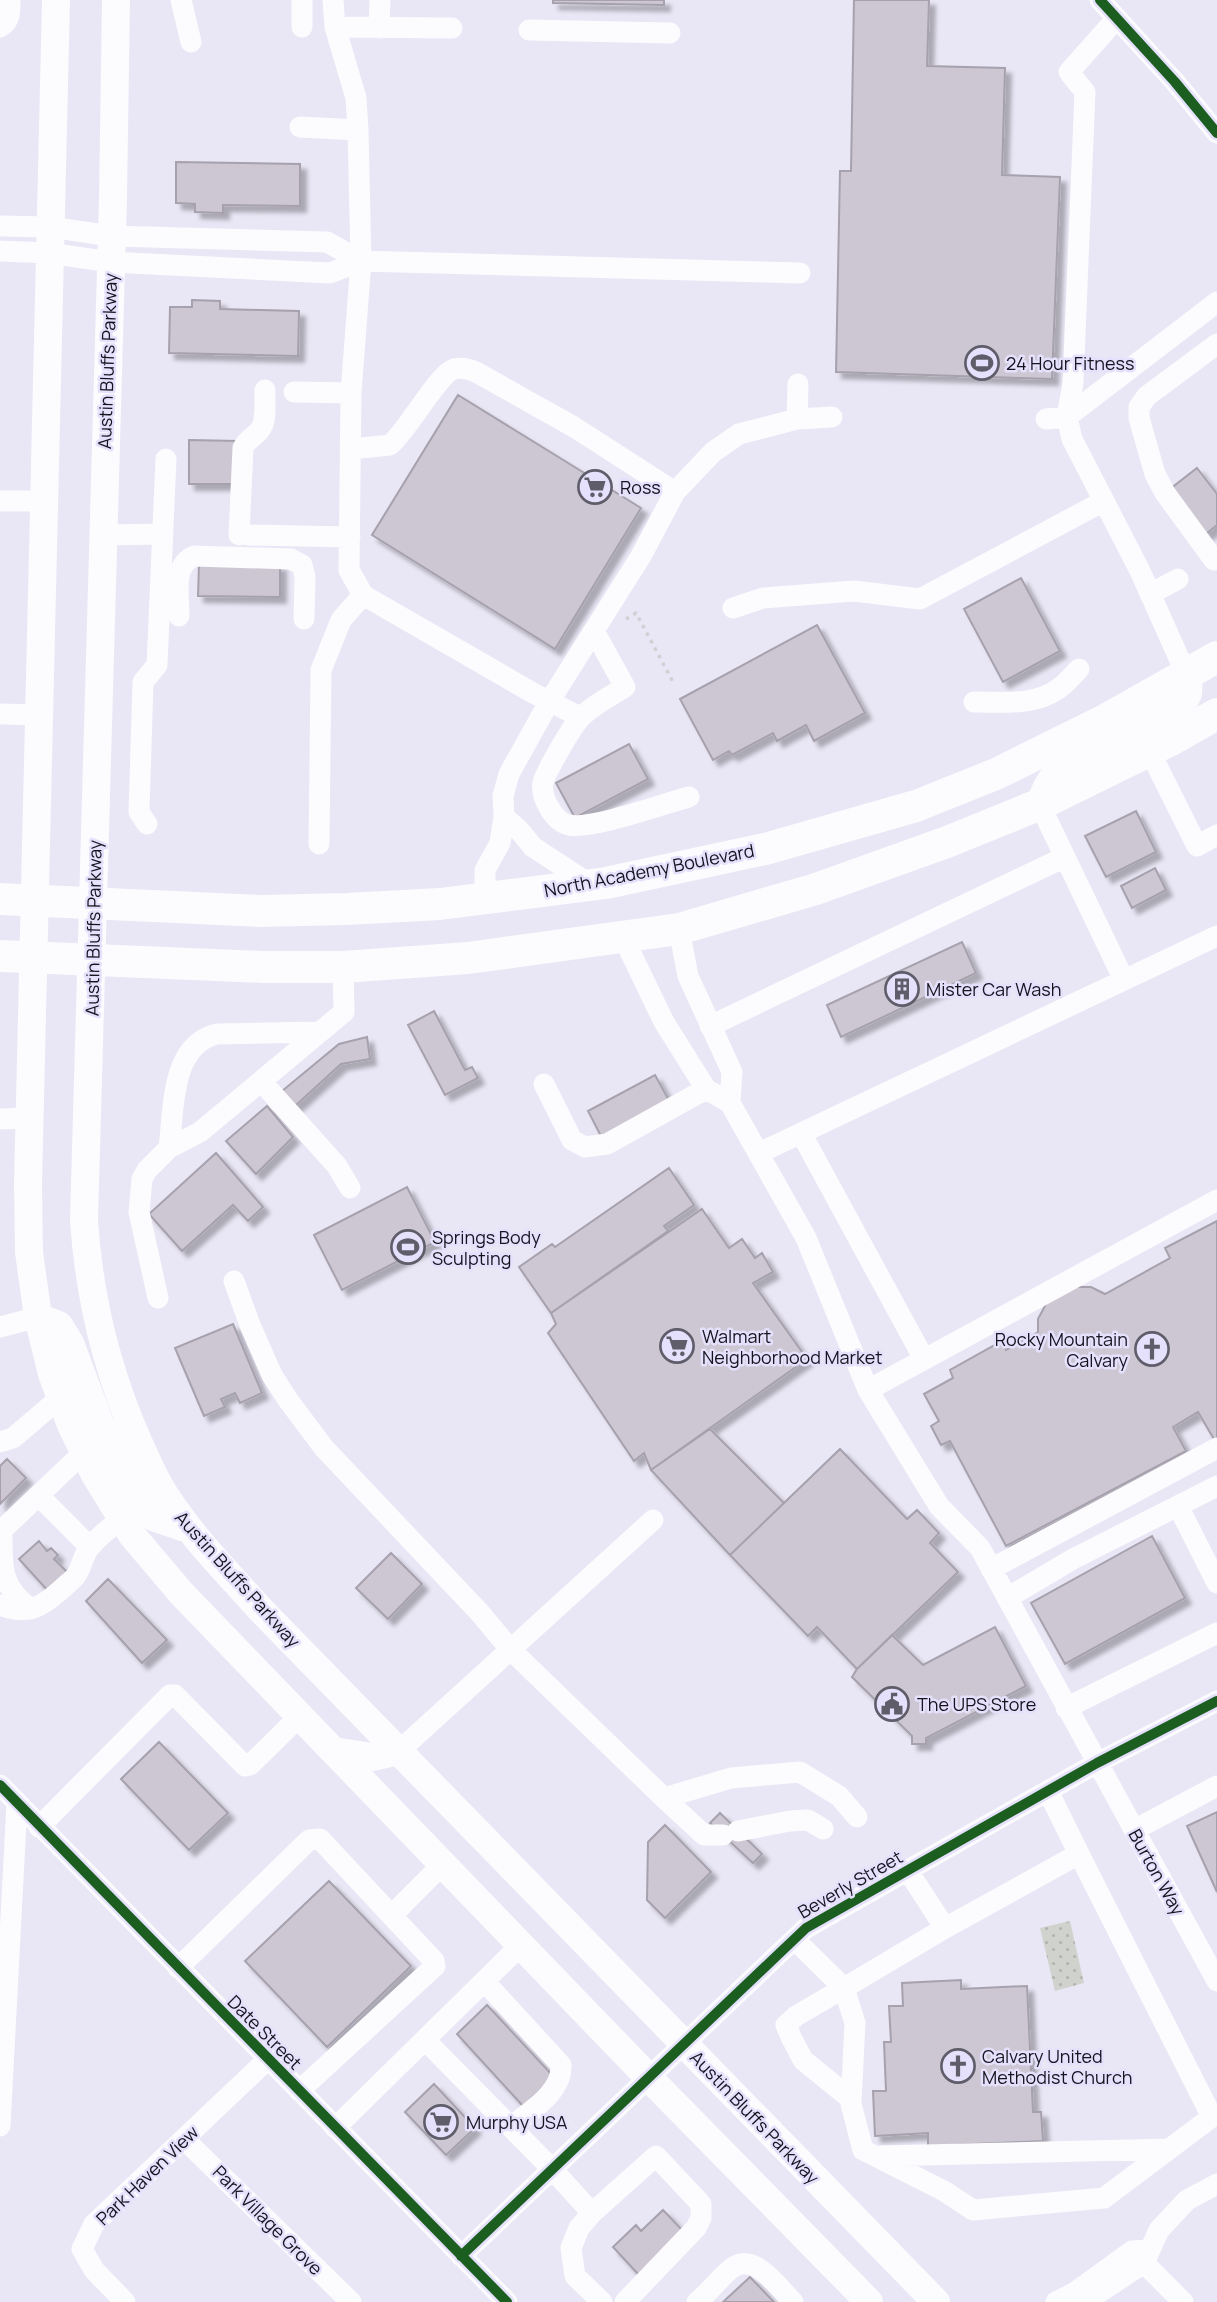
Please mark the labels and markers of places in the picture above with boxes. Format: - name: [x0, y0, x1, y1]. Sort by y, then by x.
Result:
- sports icon: 24 Hour Fitness: [963, 344, 1001, 382]
- place label: 24 Hour Fitness: [1006, 351, 1134, 375]
- supermarket icon: Ross: [576, 468, 614, 506]
- place label: Ross: [620, 475, 661, 499]
- building icon: Mister Car Wash: [883, 970, 921, 1008]
- place label: Mister Car Wash: [926, 977, 1061, 1001]
- place label: Springs Body Sculpting: [432, 1225, 541, 1270]
- sports icon: Springs Body Sculpting: [389, 1228, 427, 1266]
- place label: Walmart Neighborhood Market: [702, 1324, 883, 1369]
- supermarket icon: Walmart Neighborhood Market: [658, 1327, 696, 1365]
- place label: Rocky Mountain Calvary: [995, 1327, 1128, 1372]
- church icon: Rocky Mountain Calvary: [1133, 1330, 1171, 1368]
- public building icon: The UPS Store: [873, 1685, 911, 1723]
- place label: The UPS Store: [917, 1692, 1036, 1716]
- place label: Calvary United Methodist Church: [982, 2044, 1133, 2089]
- church icon: Calvary United Methodist Church: [939, 2047, 977, 2085]
- supermarket icon: Murphy USA: [422, 2103, 460, 2141]
- place label: Murphy USA: [466, 2110, 568, 2134]

